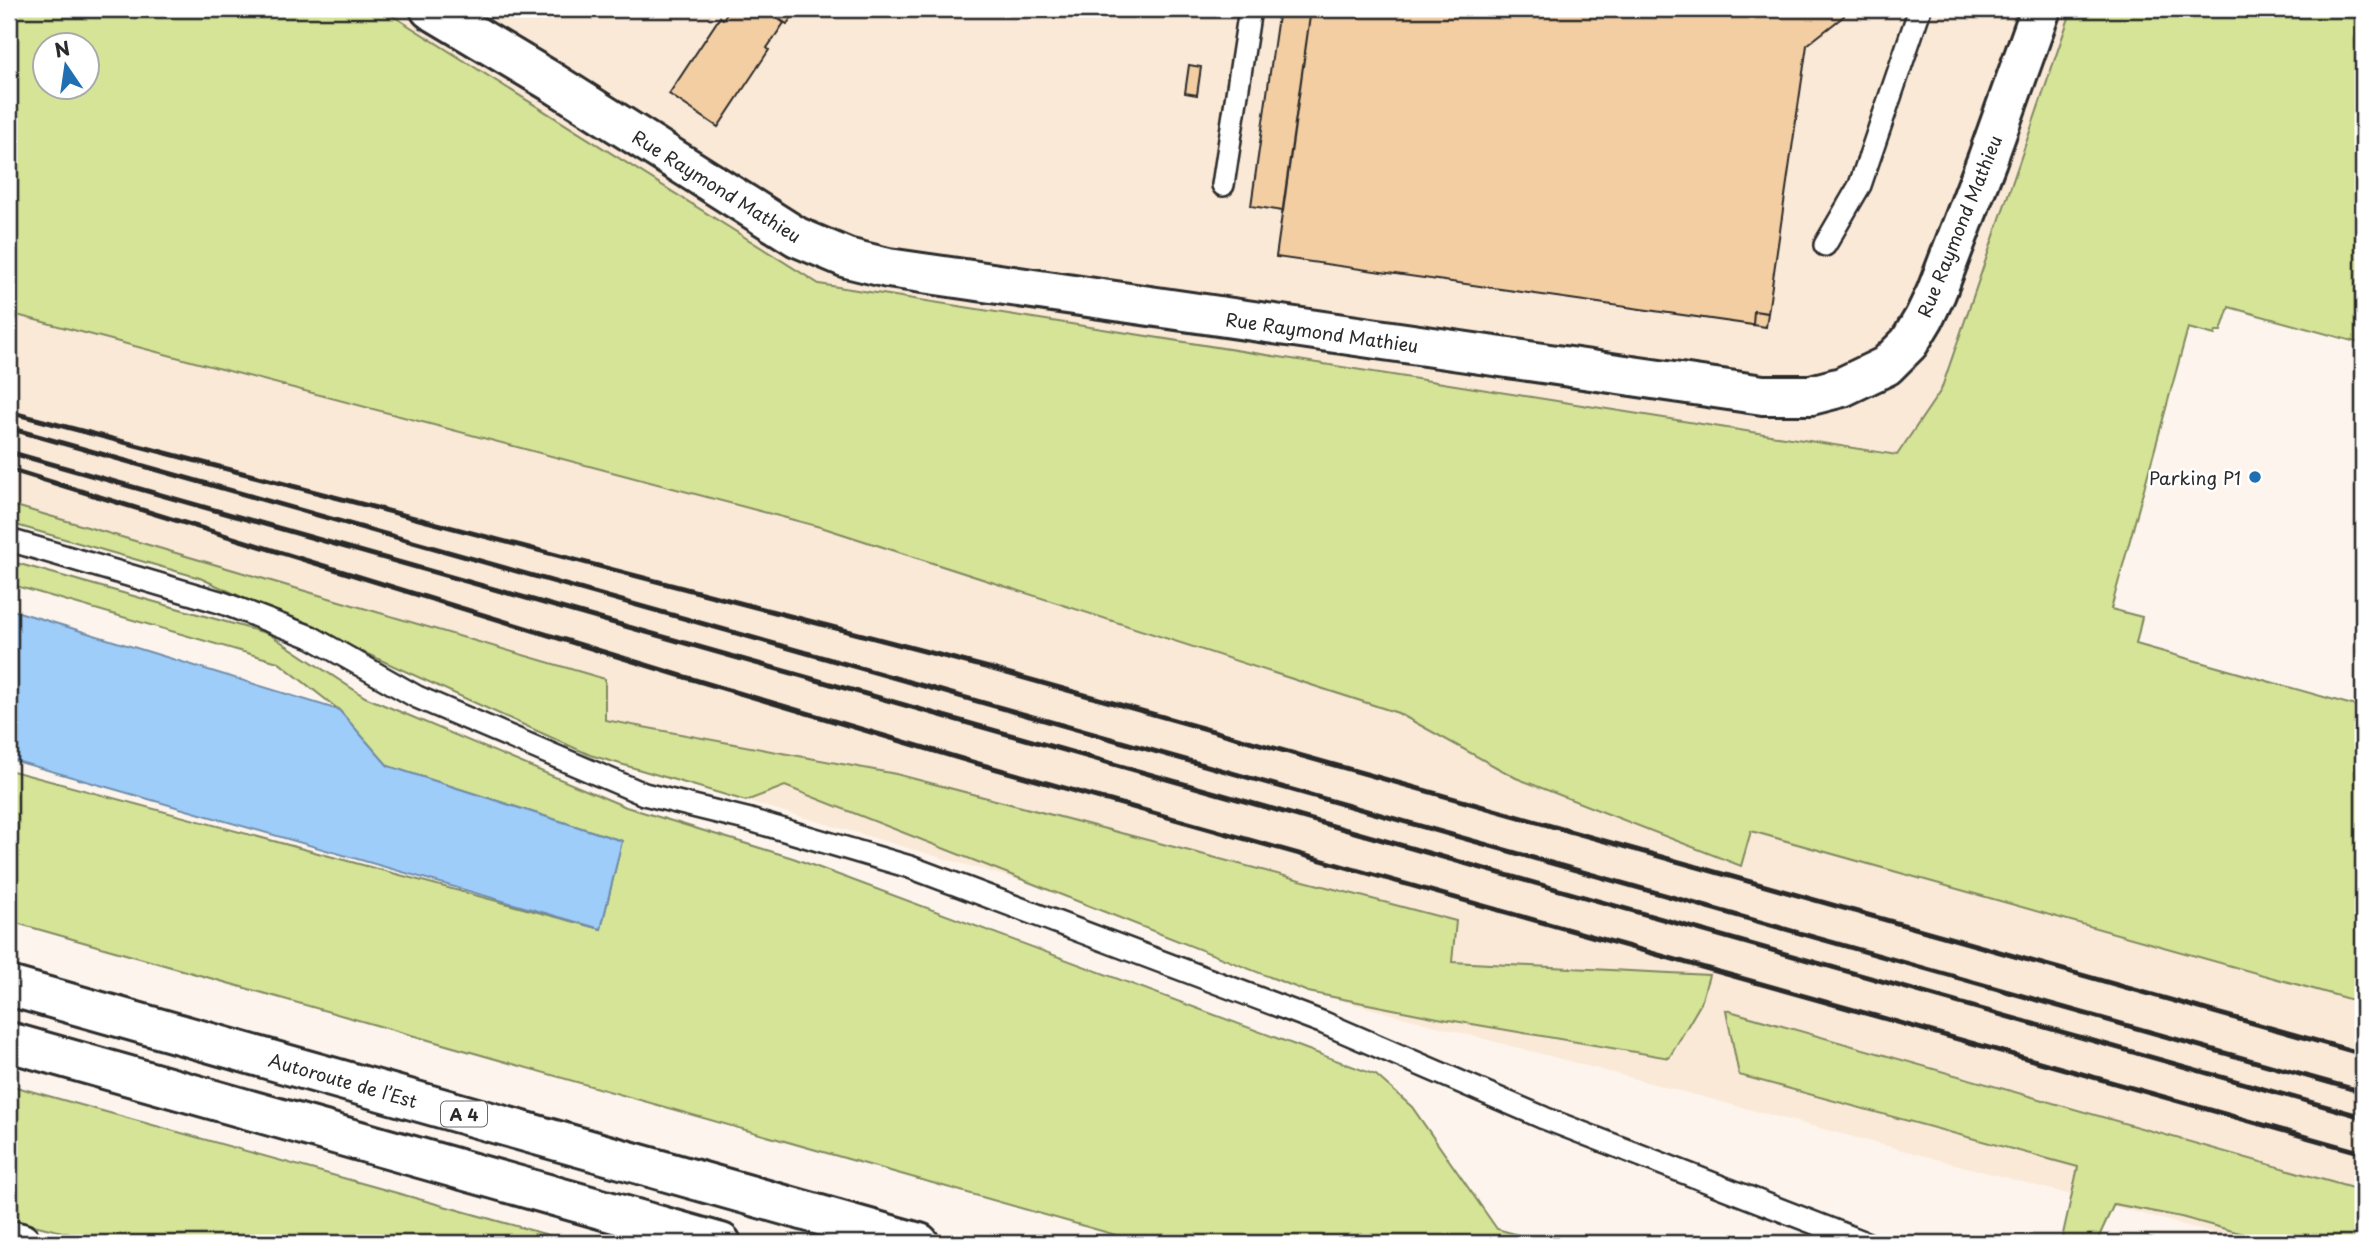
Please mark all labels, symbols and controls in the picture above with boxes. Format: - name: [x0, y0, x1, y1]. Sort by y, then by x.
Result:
- north arrow: [32, 32, 102, 102]
- text: N: [51, 33, 72, 64]
- street label: Rue Raymond Mathieu: [627, 123, 807, 249]
- street label: Rue Raymond Mathieu: [1910, 131, 2008, 321]
- street label: Rue Raymond Mathieu: [1224, 305, 1420, 359]
- place label: Parking P1: [2149, 464, 2241, 491]
- marker: Parking P1: [2247, 469, 2263, 485]
- street label: Autoroute de l’Est: [265, 1046, 421, 1114]
- road number: A 4: [441, 1102, 487, 1126]

